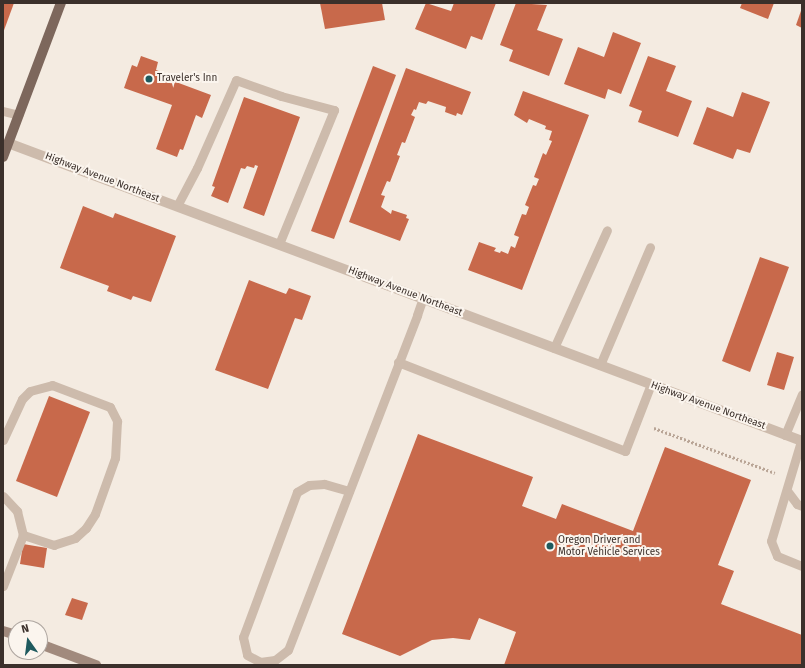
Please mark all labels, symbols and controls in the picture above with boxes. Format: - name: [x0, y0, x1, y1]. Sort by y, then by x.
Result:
- place label: Traveler's Inn: [157, 73, 217, 85]
- marker: Traveler's Inn: [144, 74, 154, 84]
- street label: Highway Avenue Northeast: [43, 151, 161, 205]
- street label: Highway Avenue Northeast: [346, 265, 464, 319]
- street label: Highway Avenue Northeast: [649, 380, 767, 432]
- place label: Oregon Driver and Motor Vehicle Services: [558, 534, 660, 558]
- marker: Oregon Driver and Motor Vehicle Services: [545, 541, 555, 551]
- north arrow: [8, 620, 48, 660]
- text: N: [20, 622, 30, 636]

